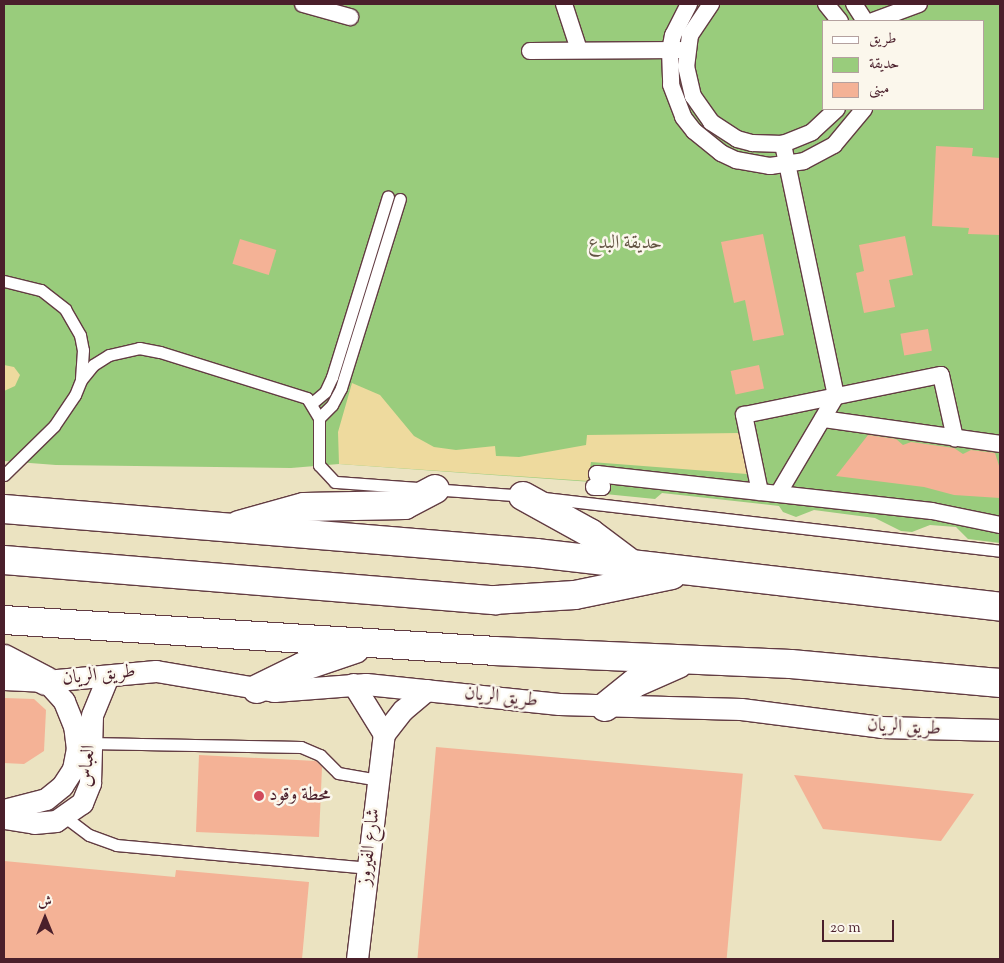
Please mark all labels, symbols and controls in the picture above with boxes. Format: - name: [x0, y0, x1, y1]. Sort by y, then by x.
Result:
- legend: [822, 20, 984, 110]
- text: طريق: [869, 29, 896, 50]
- text: حديقة: [869, 54, 899, 75]
- text: مبنى: [869, 79, 889, 100]
- park label: حديقة البدع: [588, 233, 662, 255]
- street label: طريق الريان: [61, 661, 137, 691]
- street label: طريق الريان: [463, 683, 539, 713]
- street label: طريق الريان: [867, 715, 941, 741]
- street label: العباس: [75, 744, 101, 788]
- place label: محطة وقود: [269, 785, 331, 807]
- marker: محطة وقود: [253, 790, 265, 802]
- street label: شارع الفيروز: [354, 807, 386, 887]
- north arrow: [20, 893, 70, 943]
- text: ش: [38, 893, 52, 913]
- scale bar: [824, 910, 896, 942]
- text: 20 m: [830, 918, 861, 939]

